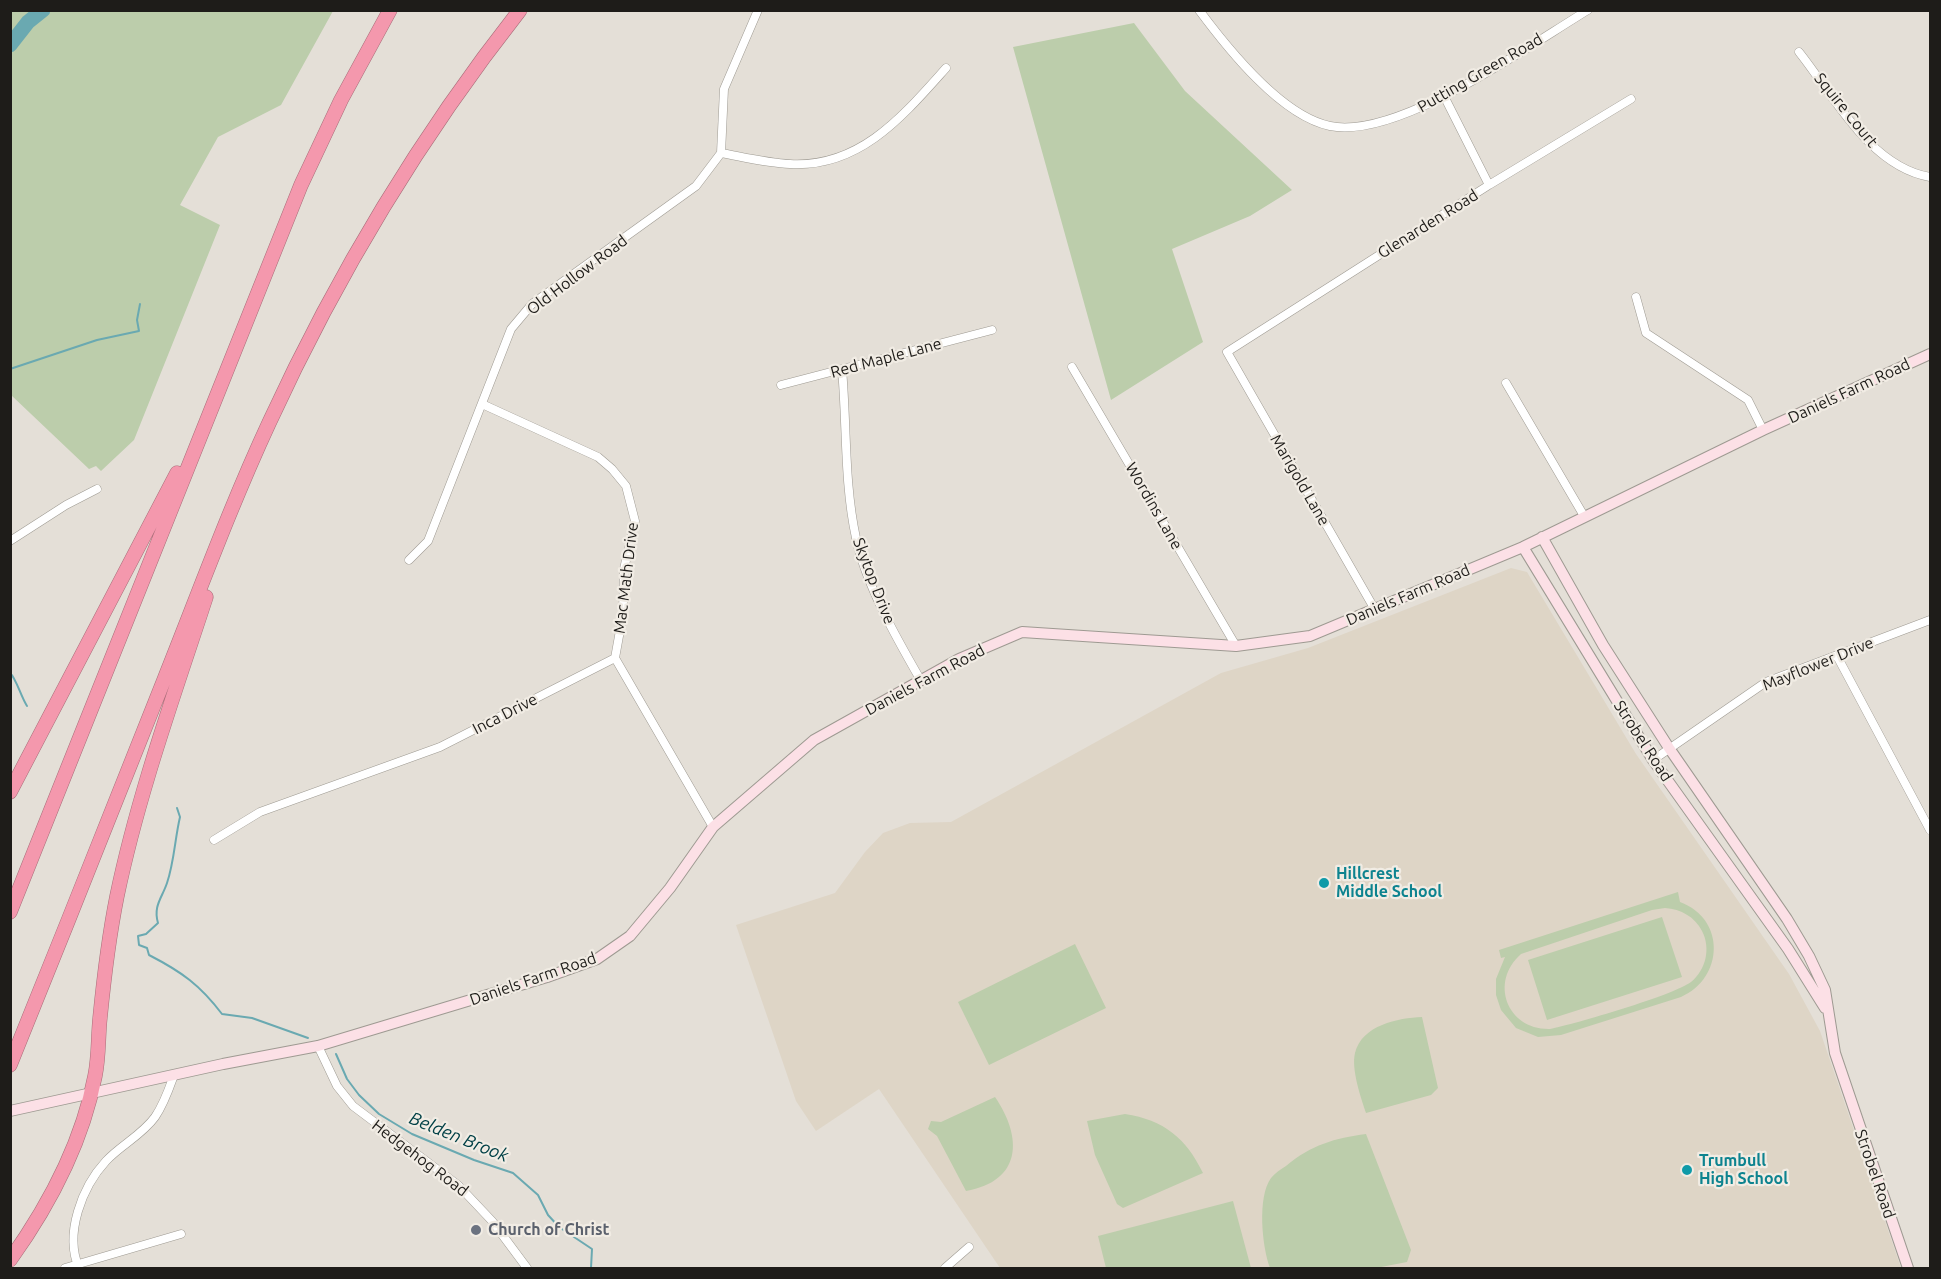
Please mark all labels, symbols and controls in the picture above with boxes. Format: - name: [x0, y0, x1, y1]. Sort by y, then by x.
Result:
- street label: Putting Green Road: [1414, 29, 1546, 117]
- street label: Squire Court: [1810, 69, 1882, 151]
- street label: Glenarden Road: [1374, 185, 1482, 263]
- street label: Old Hollow Road: [523, 231, 631, 319]
- street label: Red Maple Lane: [828, 334, 944, 382]
- street label: Daniels Farm Road: [1785, 354, 1913, 428]
- street label: Marigold Lane: [1266, 431, 1334, 529]
- street label: Wordins Lane: [1121, 459, 1187, 553]
- street label: Mac Math Drive: [610, 521, 642, 635]
- street label: Skytop Drive: [849, 535, 899, 627]
- street label: Daniels Farm Road: [1343, 560, 1473, 630]
- street label: Mayflower Drive: [1760, 633, 1876, 695]
- street label: Daniels Farm Road: [862, 640, 988, 720]
- street label: Inca Drive: [469, 689, 541, 739]
- street label: Strobel Road: [1610, 697, 1676, 785]
- place label: Hillcrest Middle School: [1336, 864, 1442, 902]
- marker: Hillcrest Middle School: [1317, 876, 1331, 890]
- street label: Daniels Farm Road: [467, 948, 599, 1010]
- water label: Belden Brook: [406, 1107, 512, 1167]
- street label: Hedgehog Road: [368, 1116, 472, 1200]
- street label: Strobel Road: [1851, 1127, 1899, 1221]
- place label: Trumbull High School: [1699, 1151, 1788, 1189]
- marker: Trumbull High School: [1680, 1163, 1694, 1177]
- place label: Church of Christ: [488, 1220, 609, 1240]
- marker: Church of Christ: [469, 1223, 483, 1237]

